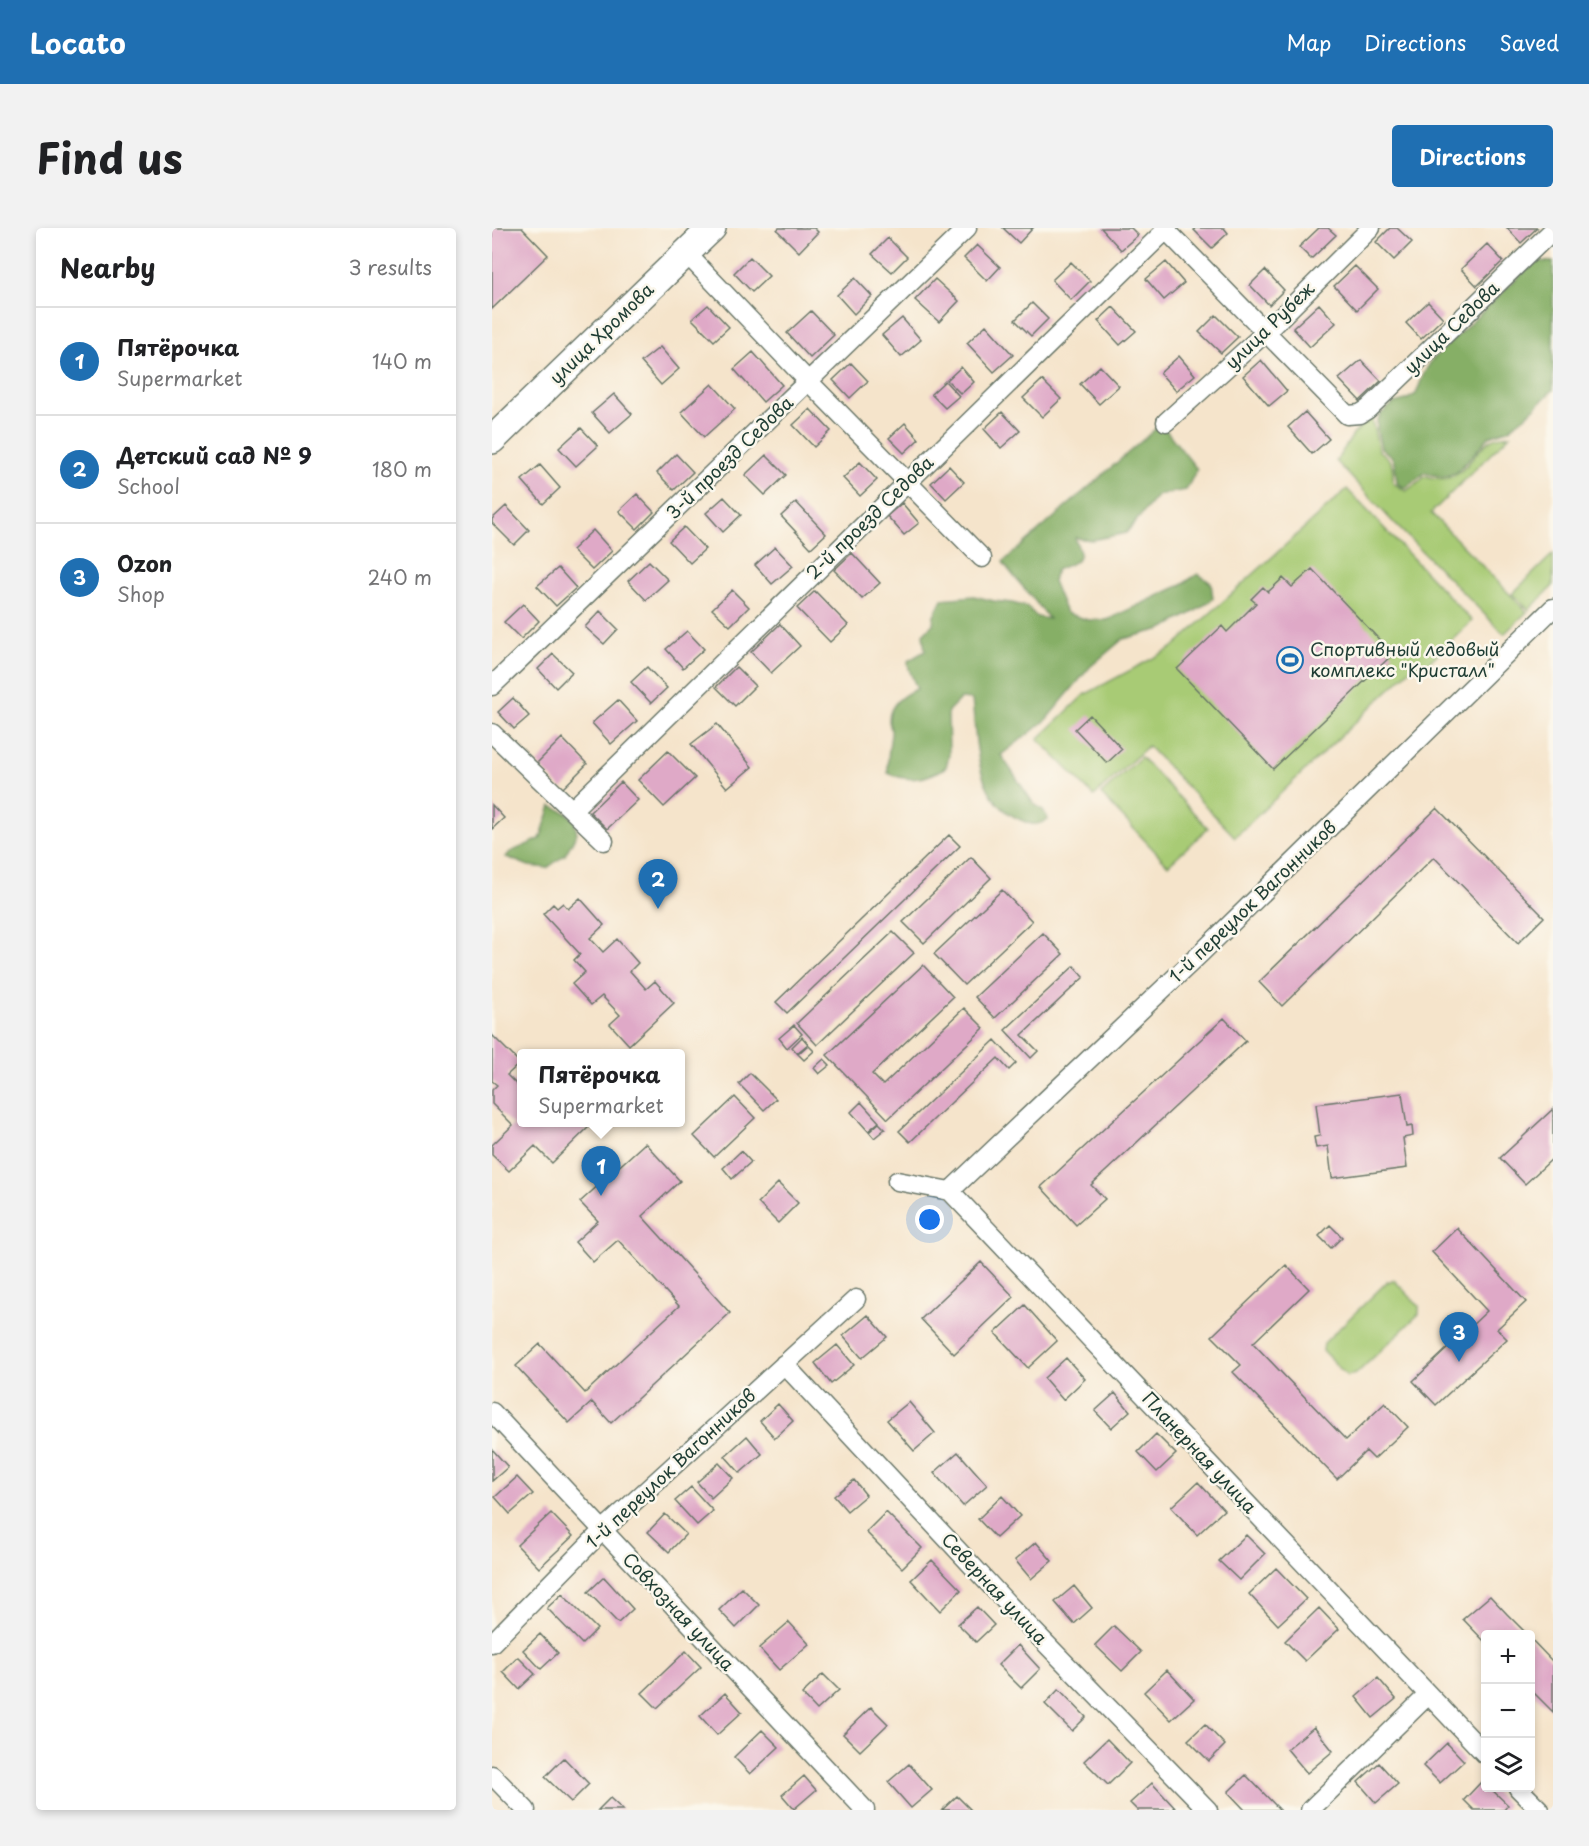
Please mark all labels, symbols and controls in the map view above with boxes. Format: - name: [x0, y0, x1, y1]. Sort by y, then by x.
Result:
- text: Locato: [30, 21, 126, 64]
- text: Map: [1286, 26, 1331, 58]
- text: Directions: [1364, 26, 1466, 58]
- text: Saved: [1499, 26, 1559, 58]
- text: Find us: [36, 125, 183, 188]
- button: Directions: [1392, 125, 1553, 187]
- text: Nearby: [60, 248, 155, 287]
- text: 3 results: [349, 252, 432, 282]
- street label: улица Седова: [1397, 274, 1505, 380]
- street label: улица Хромова: [543, 275, 660, 390]
- street label: улица Рубеж: [1218, 275, 1320, 375]
- text: Пятёрочка: [117, 330, 239, 363]
- text: 1: [75, 346, 84, 376]
- text: 140 m: [372, 346, 432, 376]
- text: Supermarket: [117, 363, 243, 393]
- street label: 3-й проезд Седова: [659, 388, 799, 525]
- text: Детский сад № 9: [117, 438, 312, 471]
- street label: 2-й проезд Седова: [799, 448, 939, 585]
- text: 2: [72, 454, 87, 484]
- text: 180 m: [372, 454, 432, 484]
- text: School: [117, 471, 180, 501]
- text: Ozon: [117, 546, 172, 579]
- text: 3: [73, 562, 86, 592]
- text: 240 m: [367, 562, 432, 592]
- text: Shop: [117, 579, 165, 609]
- place label: Спортивный ледовый комплекс "Кристалл": [1310, 635, 1499, 683]
- sports icon: Спортивный ледовый комплекс "Кристалл": [1275, 645, 1305, 675]
- street label: 1-й переулок Вагонников: [1162, 813, 1342, 989]
- pin: 2: [638, 860, 678, 909]
- popup: [517, 1049, 685, 1127]
- text: Пятёрочка: [538, 1057, 661, 1090]
- text: Supermarket: [538, 1090, 664, 1120]
- pin: 1: [582, 1146, 620, 1196]
- your location: [915, 1205, 944, 1234]
- pin: 3: [1440, 1312, 1478, 1362]
- street label: 1-й переулок Вагонников: [579, 1382, 761, 1554]
- street label: Планерная улица: [1137, 1385, 1264, 1519]
- street label: Северная улица: [936, 1526, 1055, 1651]
- street label: Совхозная улица: [617, 1546, 742, 1677]
- map controls: [1481, 1630, 1535, 1792]
- button: +: [1481, 1630, 1535, 1684]
- button: −: [1481, 1684, 1535, 1738]
- button: layers: [1481, 1738, 1535, 1792]

